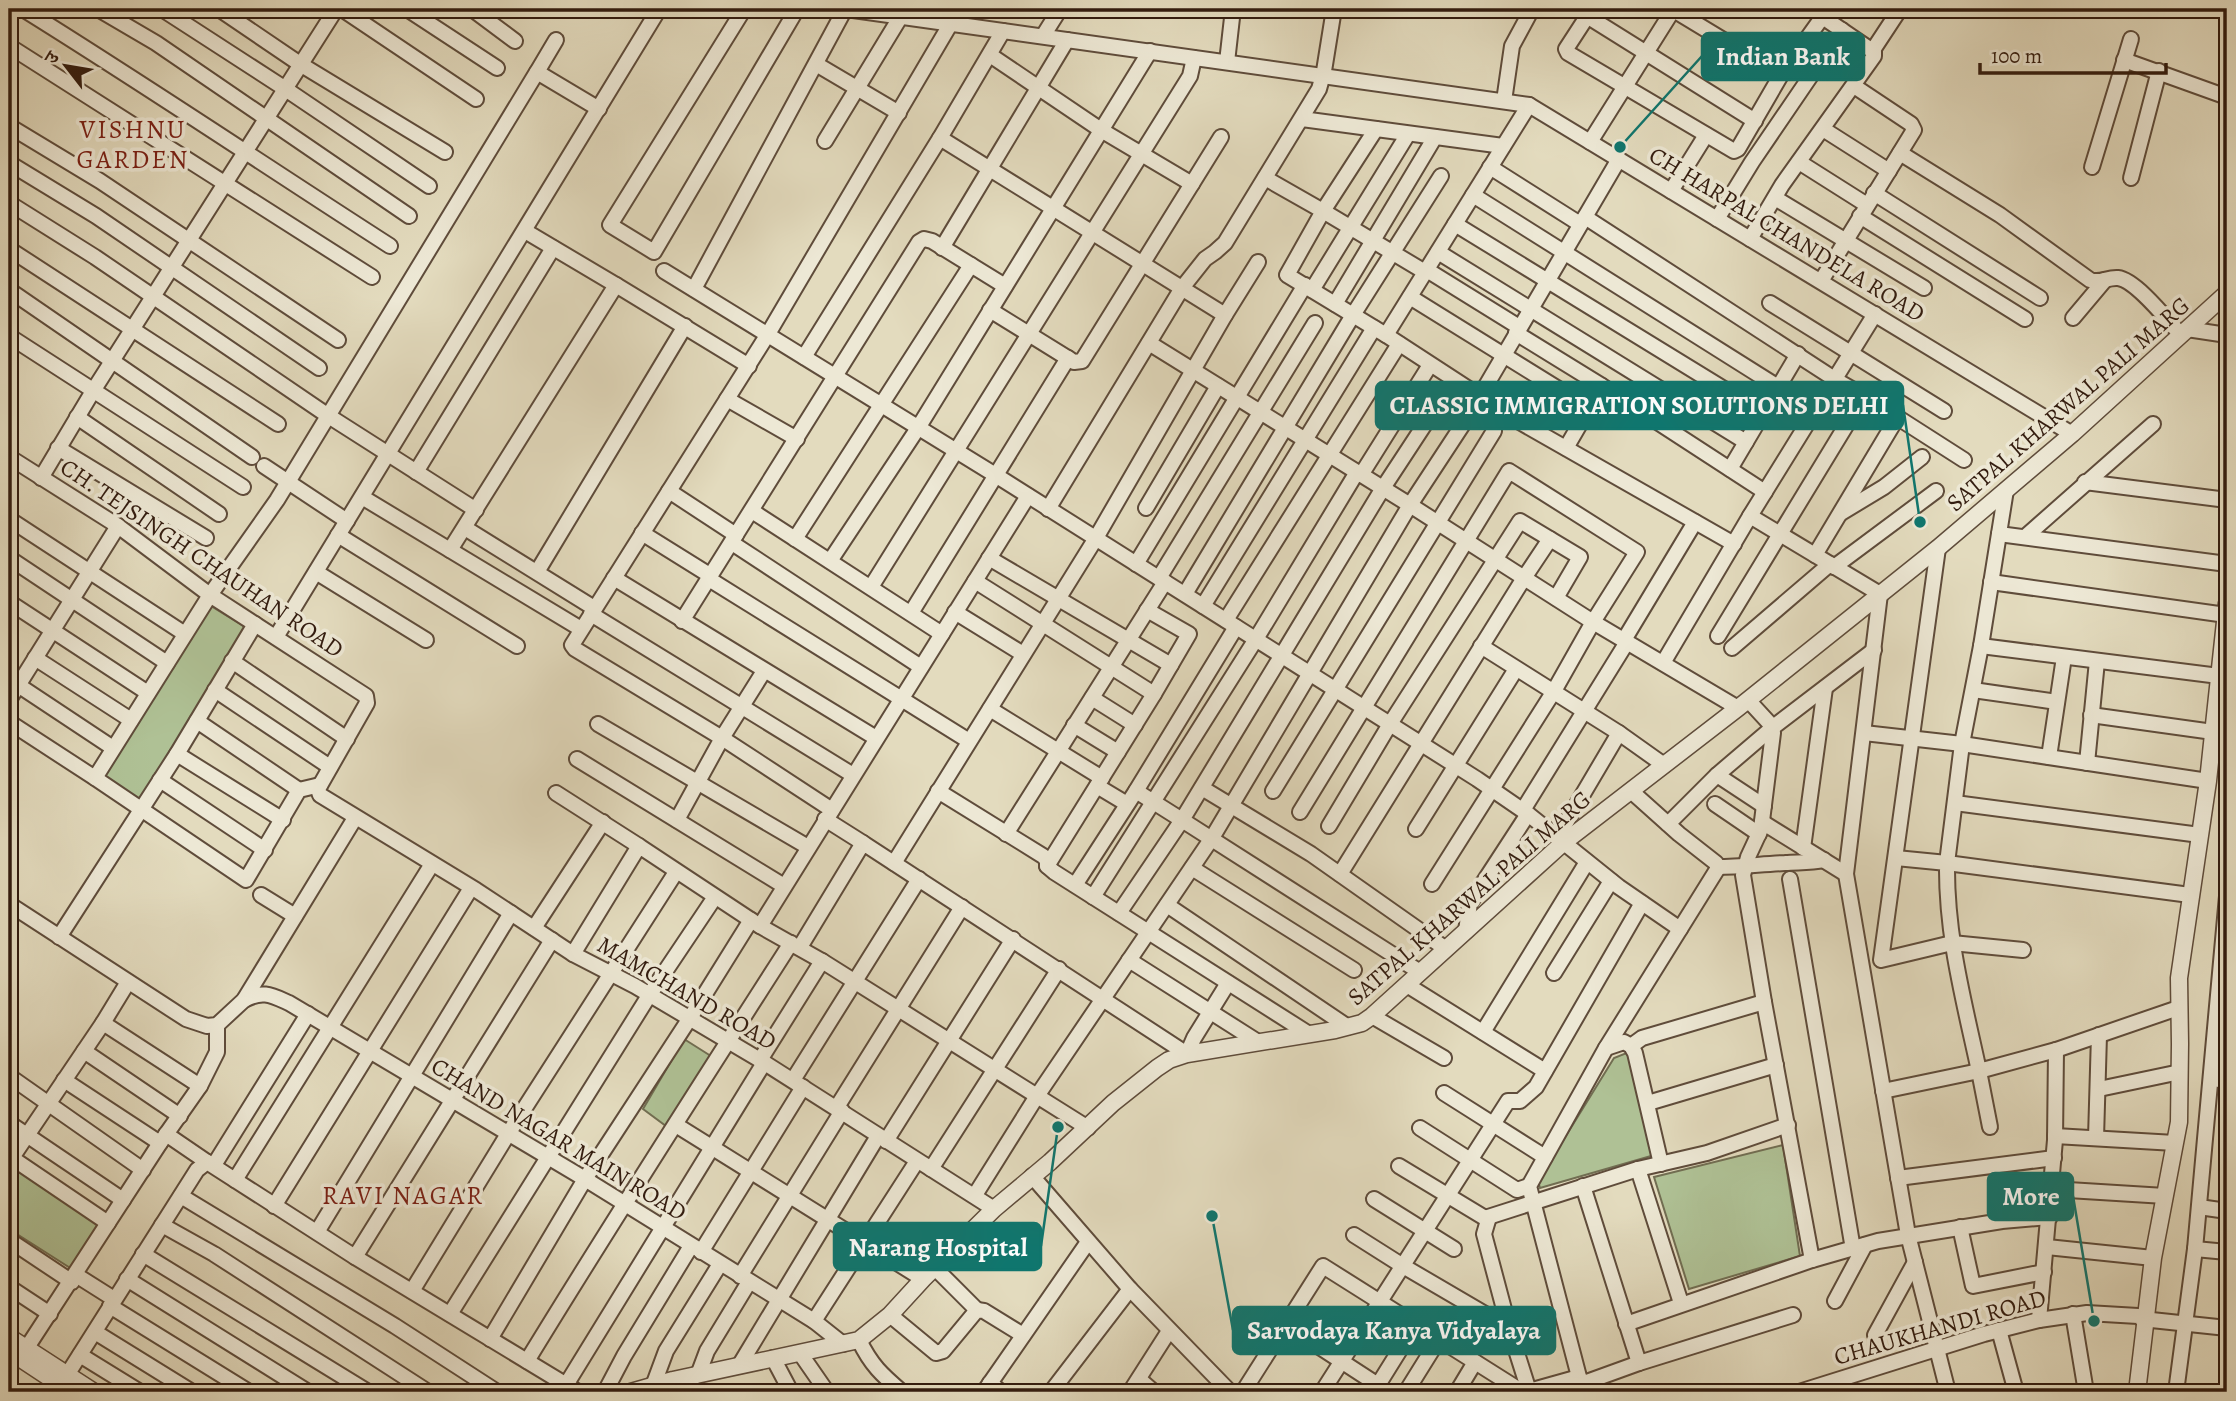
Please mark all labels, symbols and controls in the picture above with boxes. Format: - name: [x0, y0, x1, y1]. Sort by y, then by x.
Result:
- north arrow: [32, 32, 102, 102]
- scale bar: [1980, 32, 2166, 76]
- callout: Indian Bank: [1702, 33, 1864, 80]
- text: Indian Bank: [1716, 39, 1851, 74]
- text: 100 m: [1991, 42, 2042, 70]
- text: उ: [38, 46, 67, 70]
- district label: VISHNU GARDEN: [77, 112, 189, 177]
- street label: CH HARPAL CHANDELA ROAD: [1643, 139, 1931, 329]
- street label: SATPAL KHARWAL PALI MARG: [1940, 289, 2196, 519]
- callout: CLASSIC IMMIGRATION SOLUTIONS DELHI: [1376, 382, 1903, 429]
- text: CLASSIC IMMIGRATION SOLUTIONS DELHI: [1390, 388, 1888, 423]
- street label: CH. TEJSINGH CHAUHAN ROAD: [54, 451, 350, 665]
- street label: SATPAL KHARWAL PALI MARG: [1341, 783, 1597, 1013]
- street label: MAMCHAND ROAD: [592, 929, 782, 1057]
- street label: CHAND NAGAR MAIN ROAD: [425, 1050, 693, 1228]
- callout: More: [1988, 1173, 2073, 1220]
- district label: RAVI NAGAR: [322, 1178, 484, 1213]
- text: More: [2002, 1179, 2060, 1214]
- callout: Narang Hospital: [834, 1223, 1041, 1270]
- text: Narang Hospital: [849, 1230, 1028, 1265]
- street label: CHAUKHANDI ROAD: [1830, 1281, 2050, 1373]
- callout: Sarvodaya Kanya Vidyalaya: [1233, 1307, 1555, 1354]
- text: Sarvodaya Kanya Vidyalaya: [1247, 1313, 1541, 1348]

